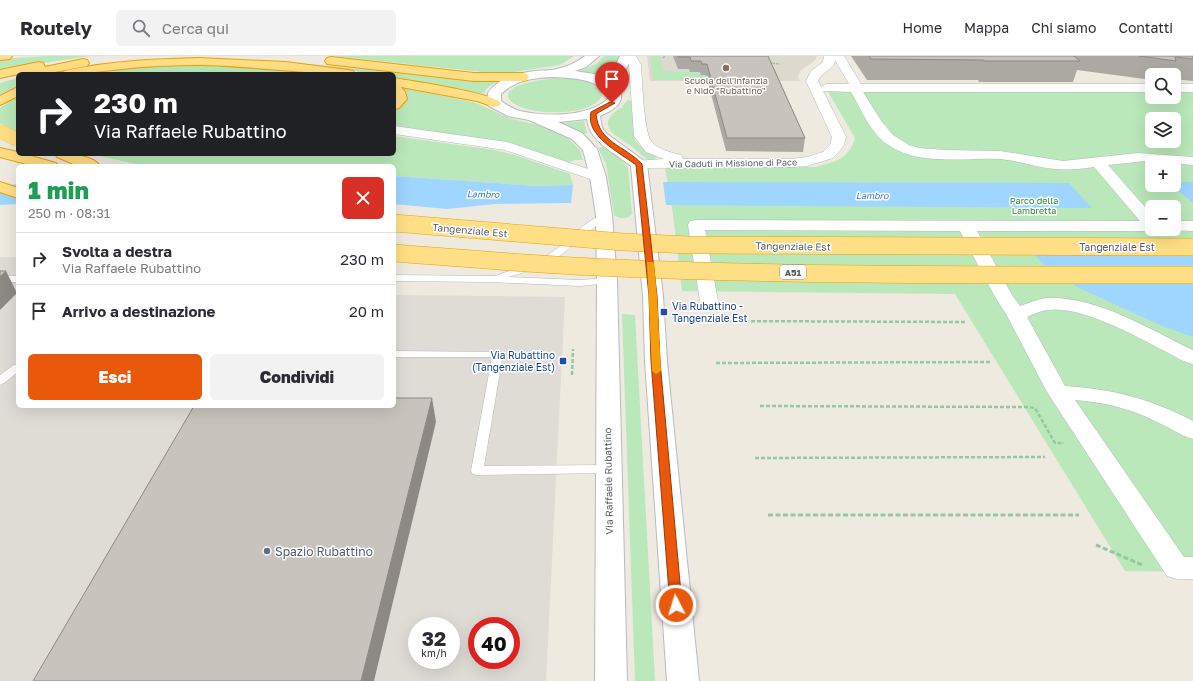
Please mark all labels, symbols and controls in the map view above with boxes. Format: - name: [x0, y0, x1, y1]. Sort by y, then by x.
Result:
- search box: [116, 10, 396, 46]
- text: Routely: [20, 16, 92, 39]
- icon: search: [130, 17, 152, 39]
- text: Cerca qui: [162, 19, 229, 37]
- text: Home: [903, 19, 942, 36]
- text: Mappa: [964, 19, 1009, 36]
- text: Chi siamo: [1031, 19, 1096, 36]
- text: Contatti: [1118, 19, 1173, 36]
- pin: [595, 62, 629, 103]
- marker: Scuola dell'infanzia e Nido "Rubattino": [721, 63, 731, 73]
- icon: arrive: [601, 68, 623, 90]
- map controls: [1145, 68, 1181, 236]
- button: search: [1145, 68, 1181, 104]
- place label: Scuola dell'infanzia e Nido "Rubattino": [684, 75, 768, 96]
- text: 230 m: [94, 86, 178, 119]
- icon: right: [28, 88, 80, 140]
- button: layers: [1145, 112, 1181, 148]
- text: Via Raffaele Rubattino: [94, 120, 287, 142]
- street label: Via Caduti in Missione di Pace: [669, 156, 797, 170]
- button: +: [1145, 156, 1181, 192]
- text: 1 min: [28, 175, 89, 204]
- button: close: [342, 177, 384, 219]
- water label: Lambro: [467, 188, 500, 200]
- water label: Lambro: [856, 190, 889, 201]
- park label: Parco della Lambretta: [1010, 195, 1058, 216]
- button: −: [1145, 200, 1181, 236]
- text: 250 m · 08:31: [28, 205, 110, 221]
- street label: Tangenziale Est: [432, 221, 508, 239]
- street label: Tangenziale Est: [755, 239, 831, 253]
- street label: Tangenziale Est: [1079, 241, 1155, 253]
- text: Svolta a destra: [62, 242, 172, 260]
- icon: right: [28, 248, 50, 270]
- text: 230 m: [340, 250, 384, 268]
- text: Via Raffaele Rubattino: [62, 260, 201, 276]
- road number: A51: [780, 265, 806, 279]
- icon: arrive: [28, 300, 50, 322]
- place label: Via Rubattino - Tangenziale Est: [672, 300, 747, 324]
- text: Arrivo a destinazione: [62, 302, 215, 320]
- text: 20 m: [349, 302, 384, 320]
- marker: Via Rubattino - Tangenziale Est: [659, 307, 669, 317]
- place label: Via Rubattino (Tangenziale Est): [472, 349, 555, 373]
- button: Esci: [28, 354, 202, 400]
- button: Condividi: [210, 354, 384, 400]
- marker: Via Rubattino (Tangenziale Est): [558, 356, 568, 366]
- street label: Via Raffaele Rubattino: [601, 427, 615, 535]
- place label: Spazio Rubattino: [275, 544, 373, 559]
- marker: Spazio Rubattino: [262, 546, 272, 556]
- position arrow: [655, 584, 697, 626]
- speed limit sign: 40: [468, 617, 520, 669]
- text: 32: [422, 626, 446, 650]
- text: km/h: [421, 647, 447, 659]

